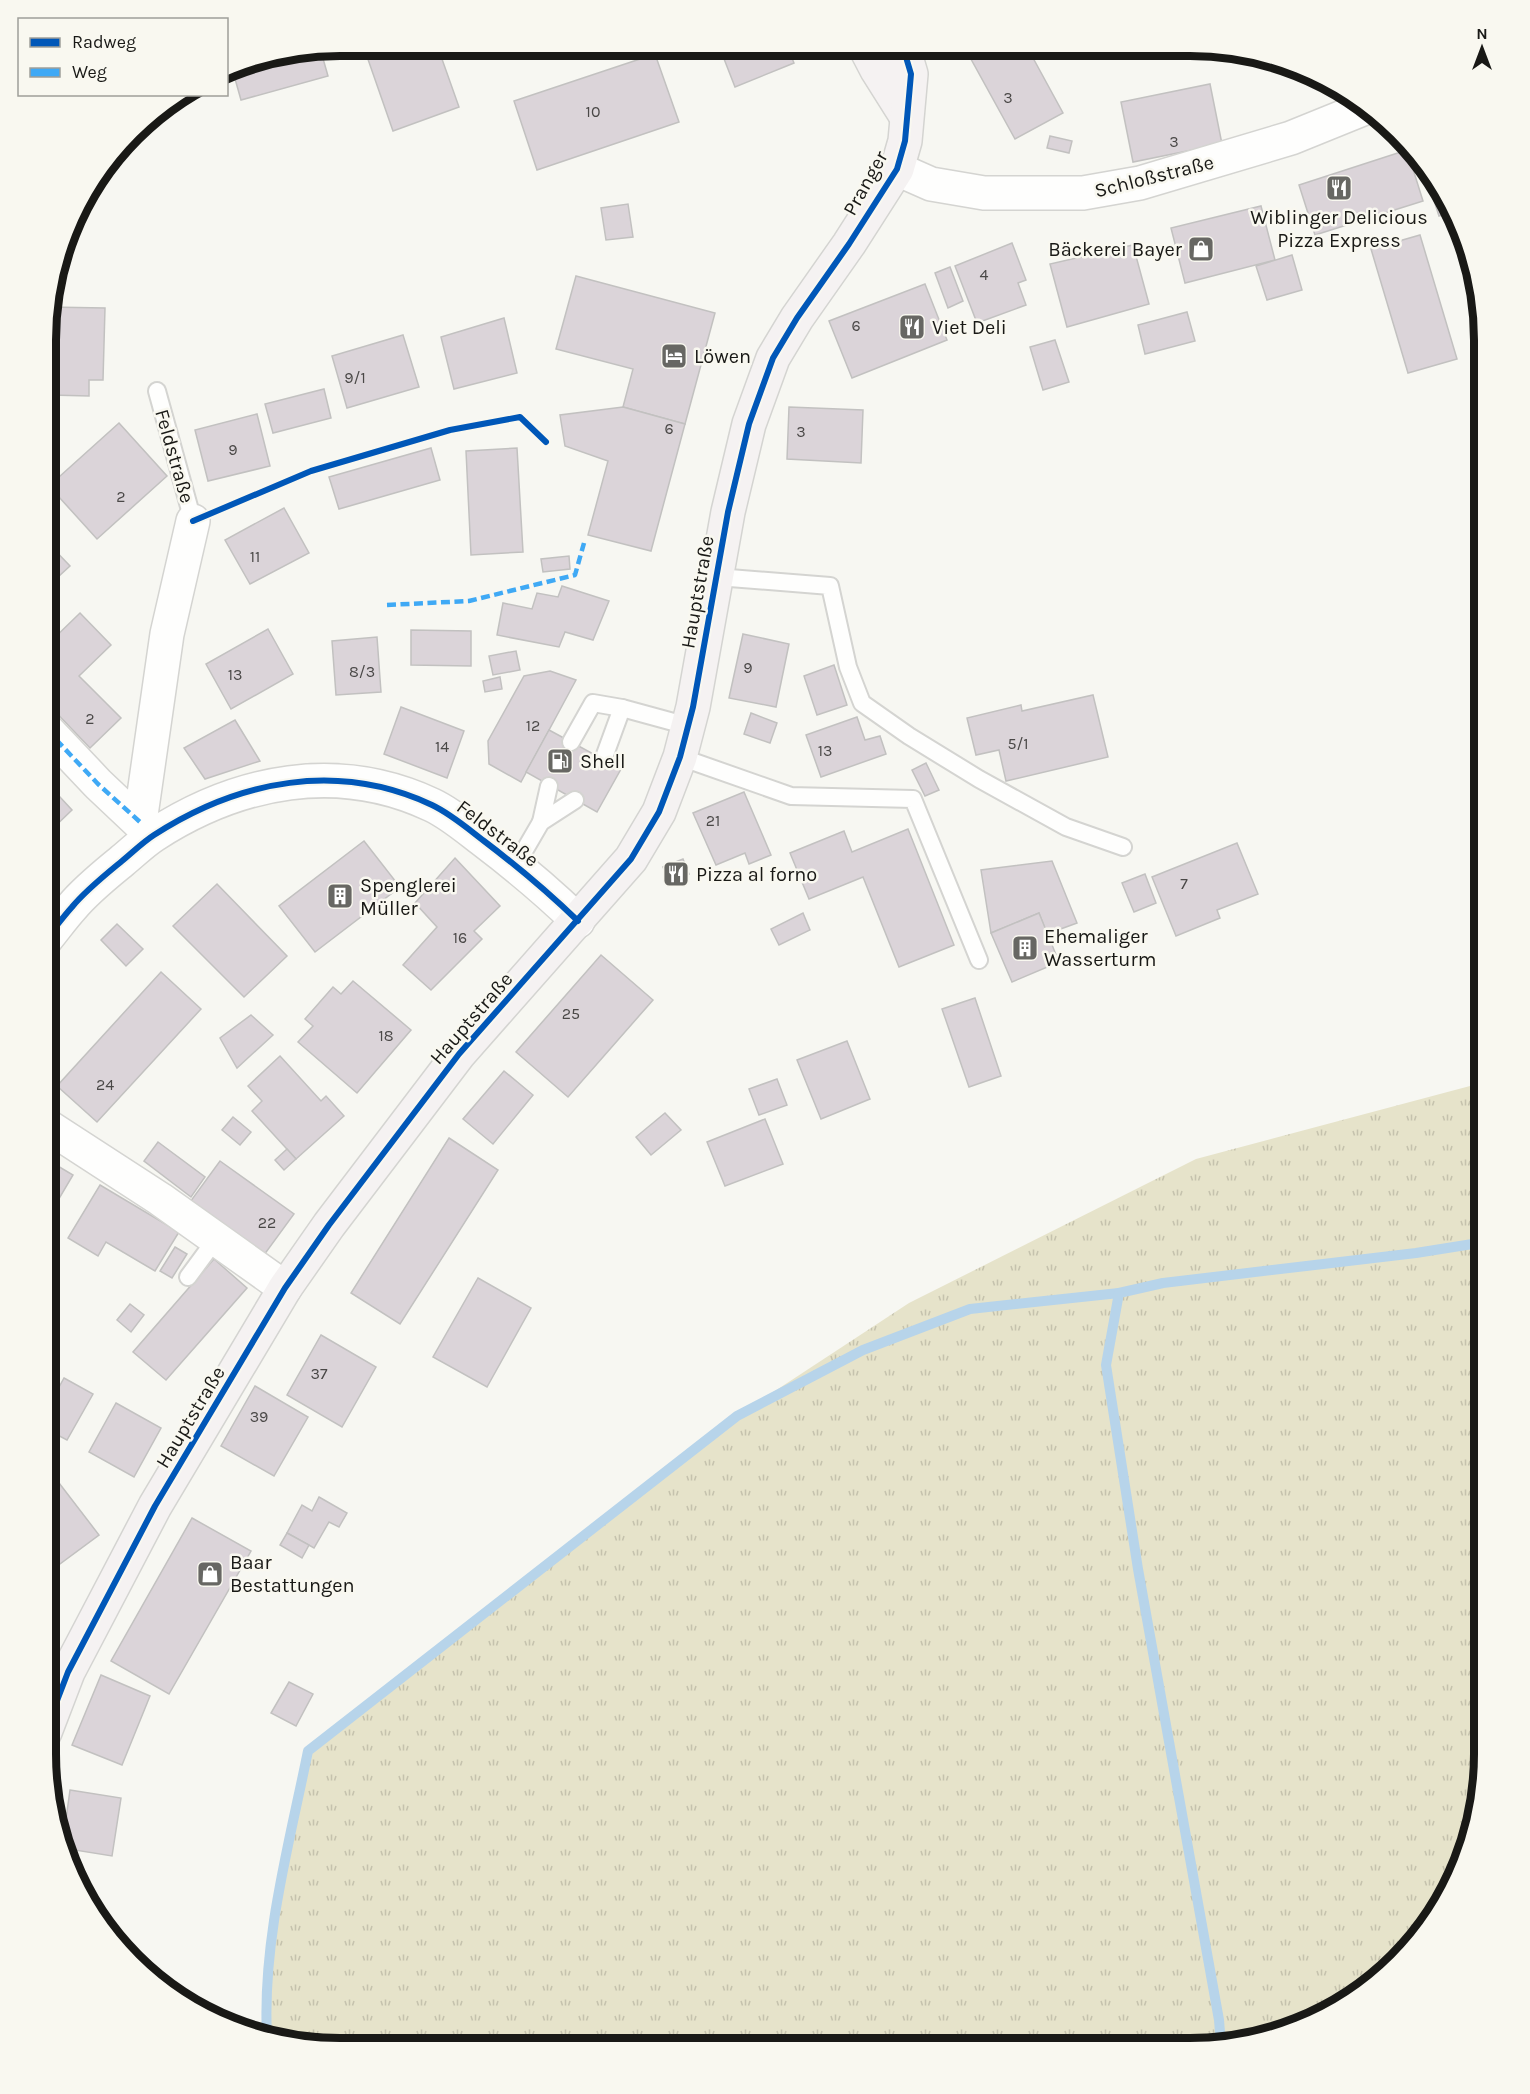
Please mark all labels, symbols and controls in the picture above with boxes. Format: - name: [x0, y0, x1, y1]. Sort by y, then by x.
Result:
- legend: [18, 18, 228, 96]
- north arrow: [1452, 18, 1512, 78]
- text: N: [1476, 24, 1488, 43]
- text: Radweg: [72, 31, 136, 53]
- text: Weg: [72, 61, 107, 83]
- house number: 3: [1003, 88, 1013, 107]
- house number: 10: [586, 102, 600, 121]
- house number: 3: [1169, 132, 1179, 151]
- street label: Pranger: [838, 146, 893, 220]
- street label: Schloßstraße: [1092, 151, 1216, 202]
- restaurant icon: Wiblinger Delicious Pizza Express: [1324, 173, 1354, 203]
- place label: Wiblinger Delicious Pizza Express: [1250, 206, 1428, 252]
- shop icon: Bäckerei Bayer: [1186, 234, 1216, 264]
- place label: Bäckerei Bayer: [1048, 238, 1183, 261]
- house number: 4: [980, 265, 989, 284]
- restaurant icon: Viet Deli: [897, 312, 927, 342]
- house number: 6: [851, 316, 861, 335]
- place label: Viet Deli: [932, 316, 1007, 339]
- hotel icon: Löwen: [659, 341, 689, 371]
- place label: Löwen: [694, 345, 751, 368]
- house number: 9/1: [344, 368, 366, 387]
- street label: Feldstraße: [150, 407, 199, 506]
- house number: 6: [664, 419, 674, 438]
- house number: 3: [796, 422, 806, 441]
- house number: 9: [228, 440, 238, 459]
- house number: 2: [116, 487, 126, 506]
- street label: Hauptstraße: [676, 534, 719, 650]
- house number: 11: [250, 547, 260, 566]
- house number: 9: [743, 658, 753, 677]
- house number: 8/3: [349, 662, 375, 681]
- house number: 13: [228, 665, 242, 684]
- house number: 2: [85, 709, 95, 728]
- house number: 12: [526, 716, 540, 735]
- house number: 5/1: [1007, 734, 1029, 753]
- house number: 14: [435, 737, 449, 756]
- house number: 13: [818, 741, 832, 760]
- fuel station icon: Shell: [545, 746, 575, 776]
- place label: Shell: [580, 750, 626, 773]
- street label: Feldstraße: [452, 795, 543, 872]
- house number: 21: [706, 811, 720, 830]
- restaurant icon: Pizza al forno: [661, 859, 691, 889]
- place label: Pizza al forno: [696, 863, 817, 886]
- place label: Spenglerei Müller: [360, 874, 457, 920]
- house number: 7: [1180, 874, 1188, 893]
- building icon: Spenglerei Müller: [325, 881, 355, 911]
- place label: Ehemaliger Wasserturm: [1044, 925, 1156, 971]
- house number: 16: [453, 928, 467, 947]
- building icon: Ehemaliger Wasserturm: [1010, 933, 1040, 963]
- street label: Hauptstraße: [425, 968, 518, 1069]
- house number: 25: [562, 1004, 580, 1023]
- house number: 18: [378, 1026, 394, 1045]
- house number: 24: [96, 1075, 114, 1094]
- house number: 22: [258, 1213, 276, 1232]
- street label: Hauptstraße: [151, 1362, 230, 1472]
- house number: 37: [311, 1364, 328, 1383]
- house number: 39: [250, 1407, 268, 1426]
- place label: Baar Bestattungen: [230, 1551, 355, 1597]
- shop icon: Baar Bestattungen: [195, 1559, 225, 1589]

